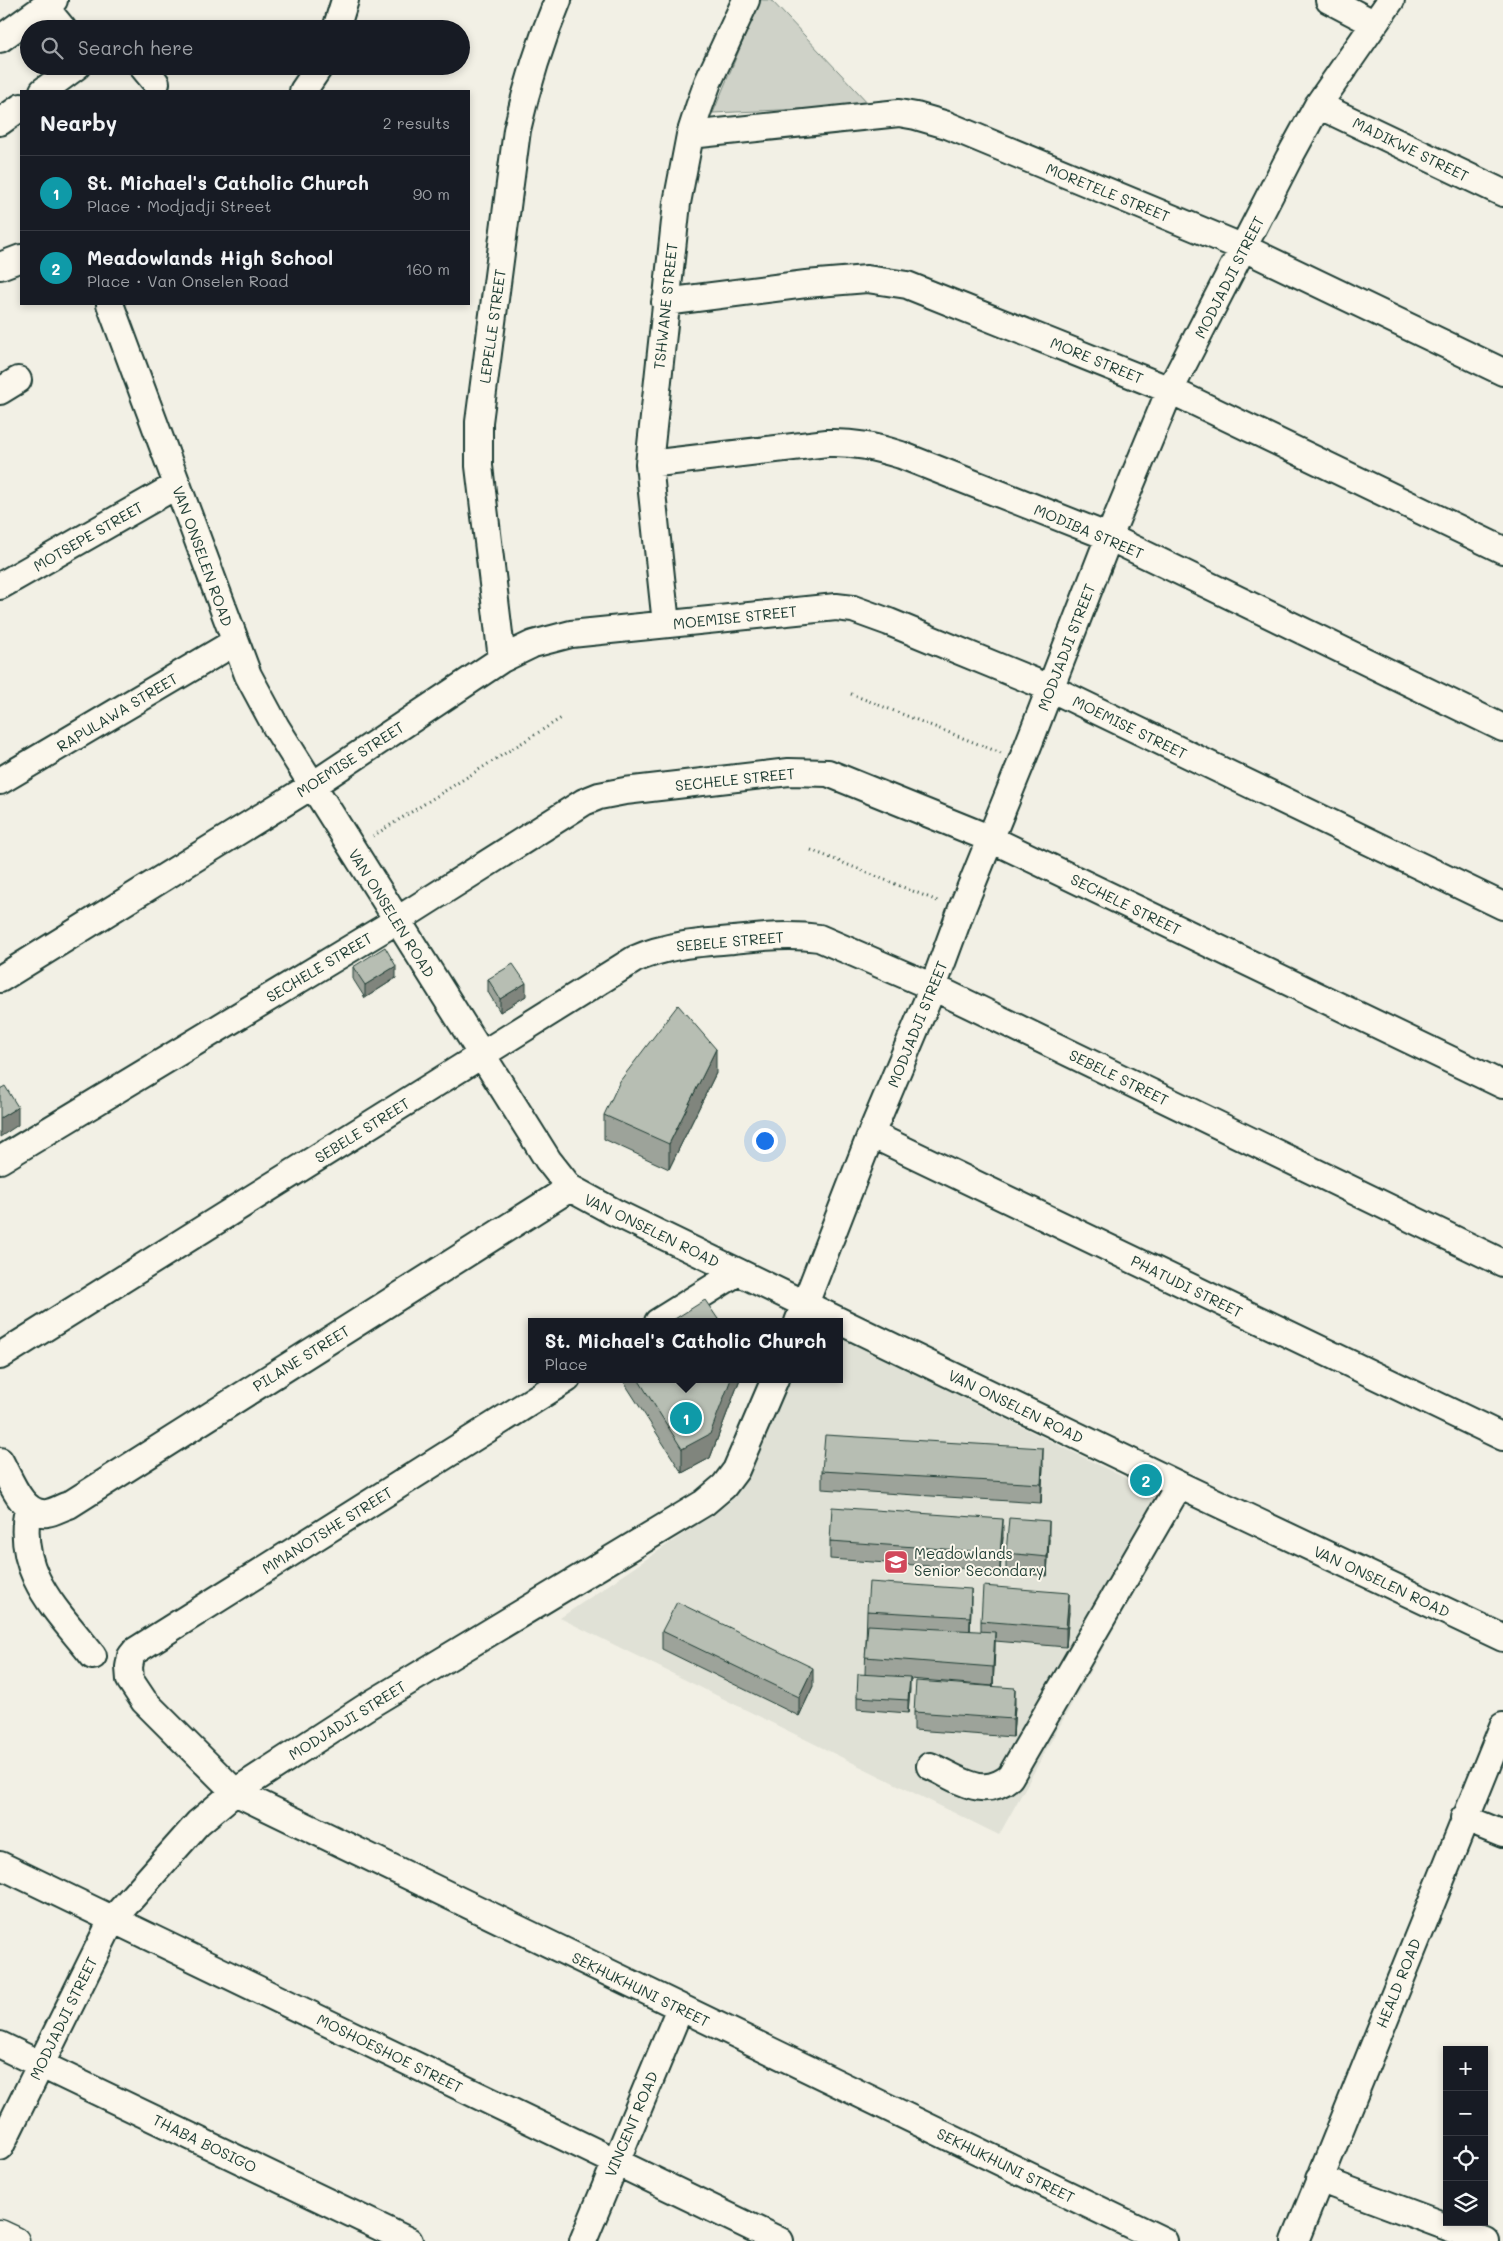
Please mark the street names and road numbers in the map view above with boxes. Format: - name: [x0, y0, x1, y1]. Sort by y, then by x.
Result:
- street label: MADIKWE STREET: [1350, 112, 1472, 186]
- street label: MORETELE STREET: [1043, 158, 1173, 226]
- street label: MODJADJI STREET: [1190, 212, 1268, 342]
- street label: TSHWANE STREET: [648, 242, 682, 370]
- street label: LEPELLE STREET: [474, 267, 510, 385]
- street label: MORE STREET: [1047, 332, 1147, 388]
- street label: VAN ONSELEN ROAD: [168, 483, 238, 629]
- street label: MOTSEPE STREET: [29, 496, 147, 576]
- street label: MODIBA STREET: [1031, 499, 1147, 563]
- street label: MODJADJI STREET: [1033, 581, 1099, 713]
- street label: MOEMISE STREET: [672, 601, 798, 633]
- street label: RAPULAWA STREET: [53, 668, 181, 756]
- street label: MOEMISE STREET: [1070, 691, 1190, 763]
- street label: MOEMISE STREET: [292, 717, 408, 801]
- street label: SECHELE STREET: [674, 763, 796, 795]
- street label: VAN ONSELEN ROAD: [344, 845, 440, 981]
- street label: SECHELE STREET: [1068, 869, 1184, 939]
- street label: SEBELE STREET: [675, 926, 785, 956]
- street label: SECHELE STREET: [262, 927, 376, 1007]
- street label: MODJADJI STREET: [883, 958, 951, 1090]
- street label: SEBELE STREET: [1066, 1044, 1172, 1110]
- street label: SEBELE STREET: [311, 1093, 413, 1167]
- street label: VAN ONSELEN ROAD: [581, 1189, 723, 1271]
- street label: PHATUDI STREET: [1128, 1250, 1246, 1322]
- street label: PILANE STREET: [249, 1320, 353, 1396]
- street label: VAN ONSELEN ROAD: [945, 1365, 1087, 1447]
- street label: MMANOTSHE STREET: [258, 1482, 396, 1578]
- street label: VAN ONSELEN ROAD: [1311, 1541, 1453, 1621]
- street label: MODJADJI STREET: [285, 1676, 409, 1764]
- street label: HEALD ROAD: [1371, 1935, 1425, 2031]
- street label: SEKHUKHUNI STREET: [569, 1947, 713, 2031]
- street label: MODJADJI STREET: [25, 1953, 101, 2083]
- street label: MOSHOESHOE STREET: [314, 2009, 466, 2097]
- street label: VINCENT ROAD: [600, 2068, 662, 2180]
- street label: THABA BOSIGO: [150, 2109, 260, 2177]
- street label: SEKHUKHUNI STREET: [934, 2123, 1078, 2207]

